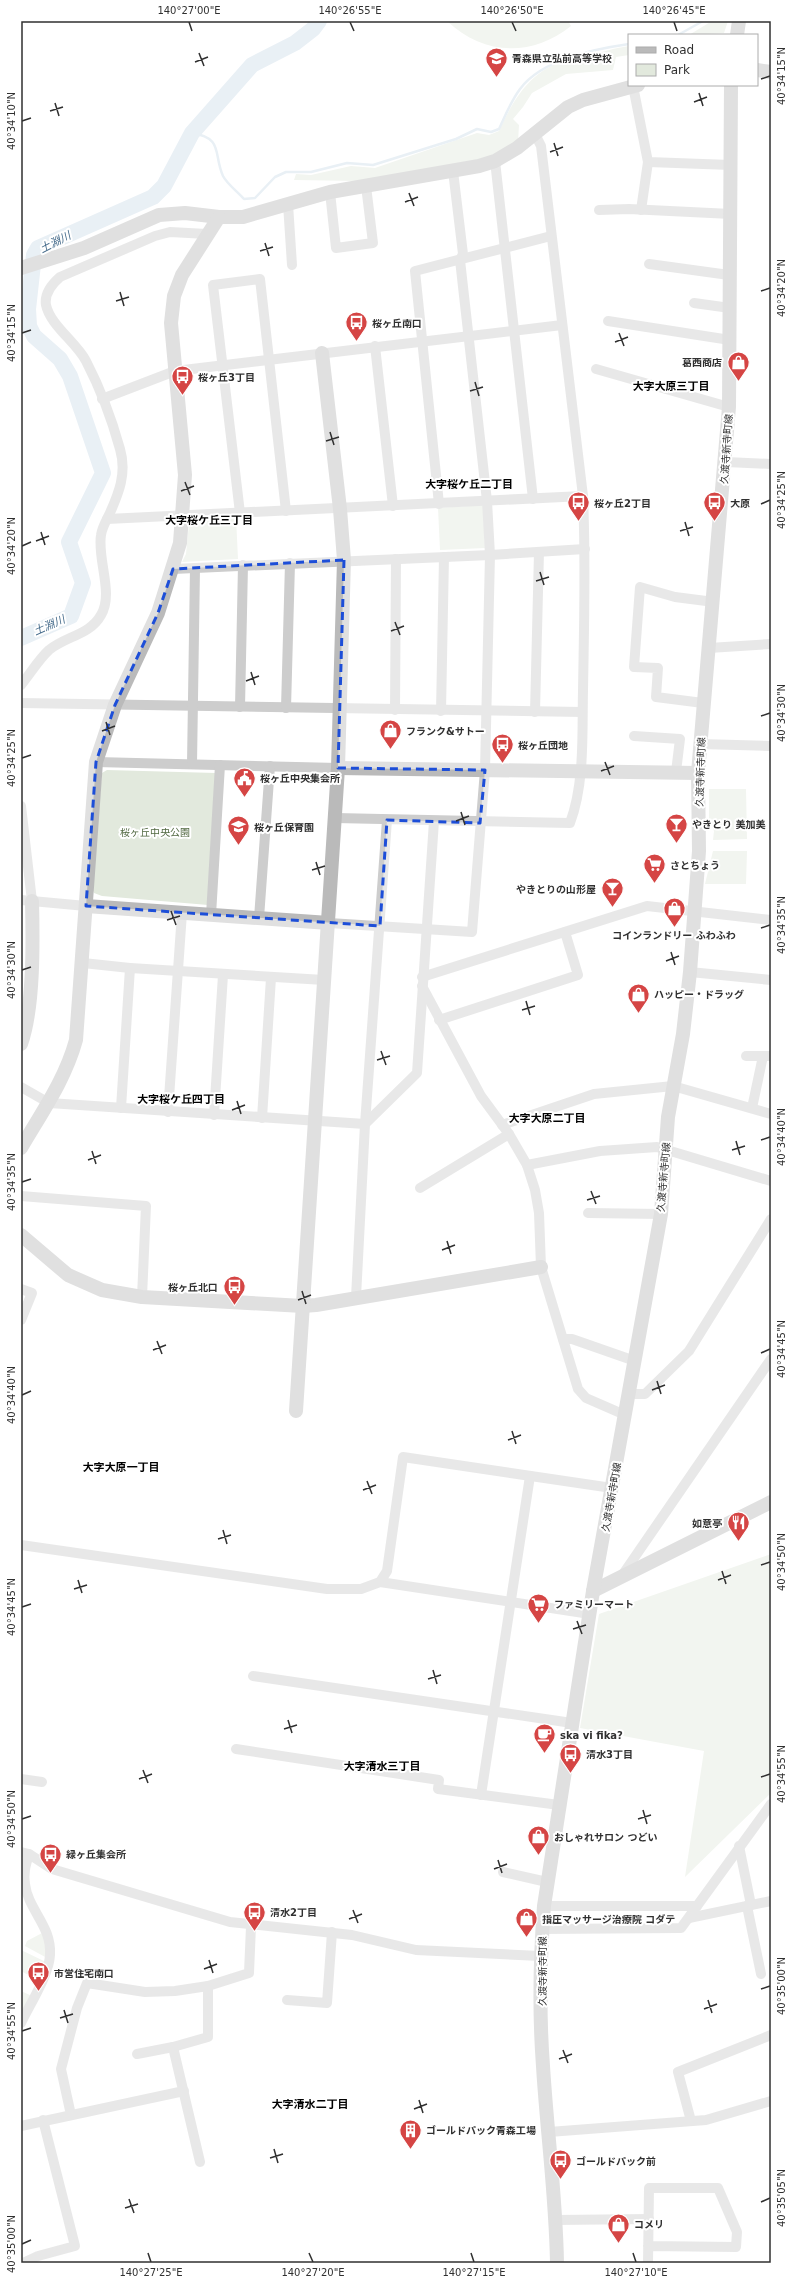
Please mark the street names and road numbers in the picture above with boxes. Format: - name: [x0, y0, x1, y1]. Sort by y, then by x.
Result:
- street label: 久渡寺新寺町線: [719, 414, 734, 484]
- street label: 久渡寺新寺町線: [694, 737, 707, 807]
- street label: 久渡寺新寺町線: [655, 1142, 672, 1212]
- street label: 久渡寺新寺町線: [600, 1462, 623, 1533]
- street label: 久渡寺新寺町線: [537, 1936, 548, 2006]

